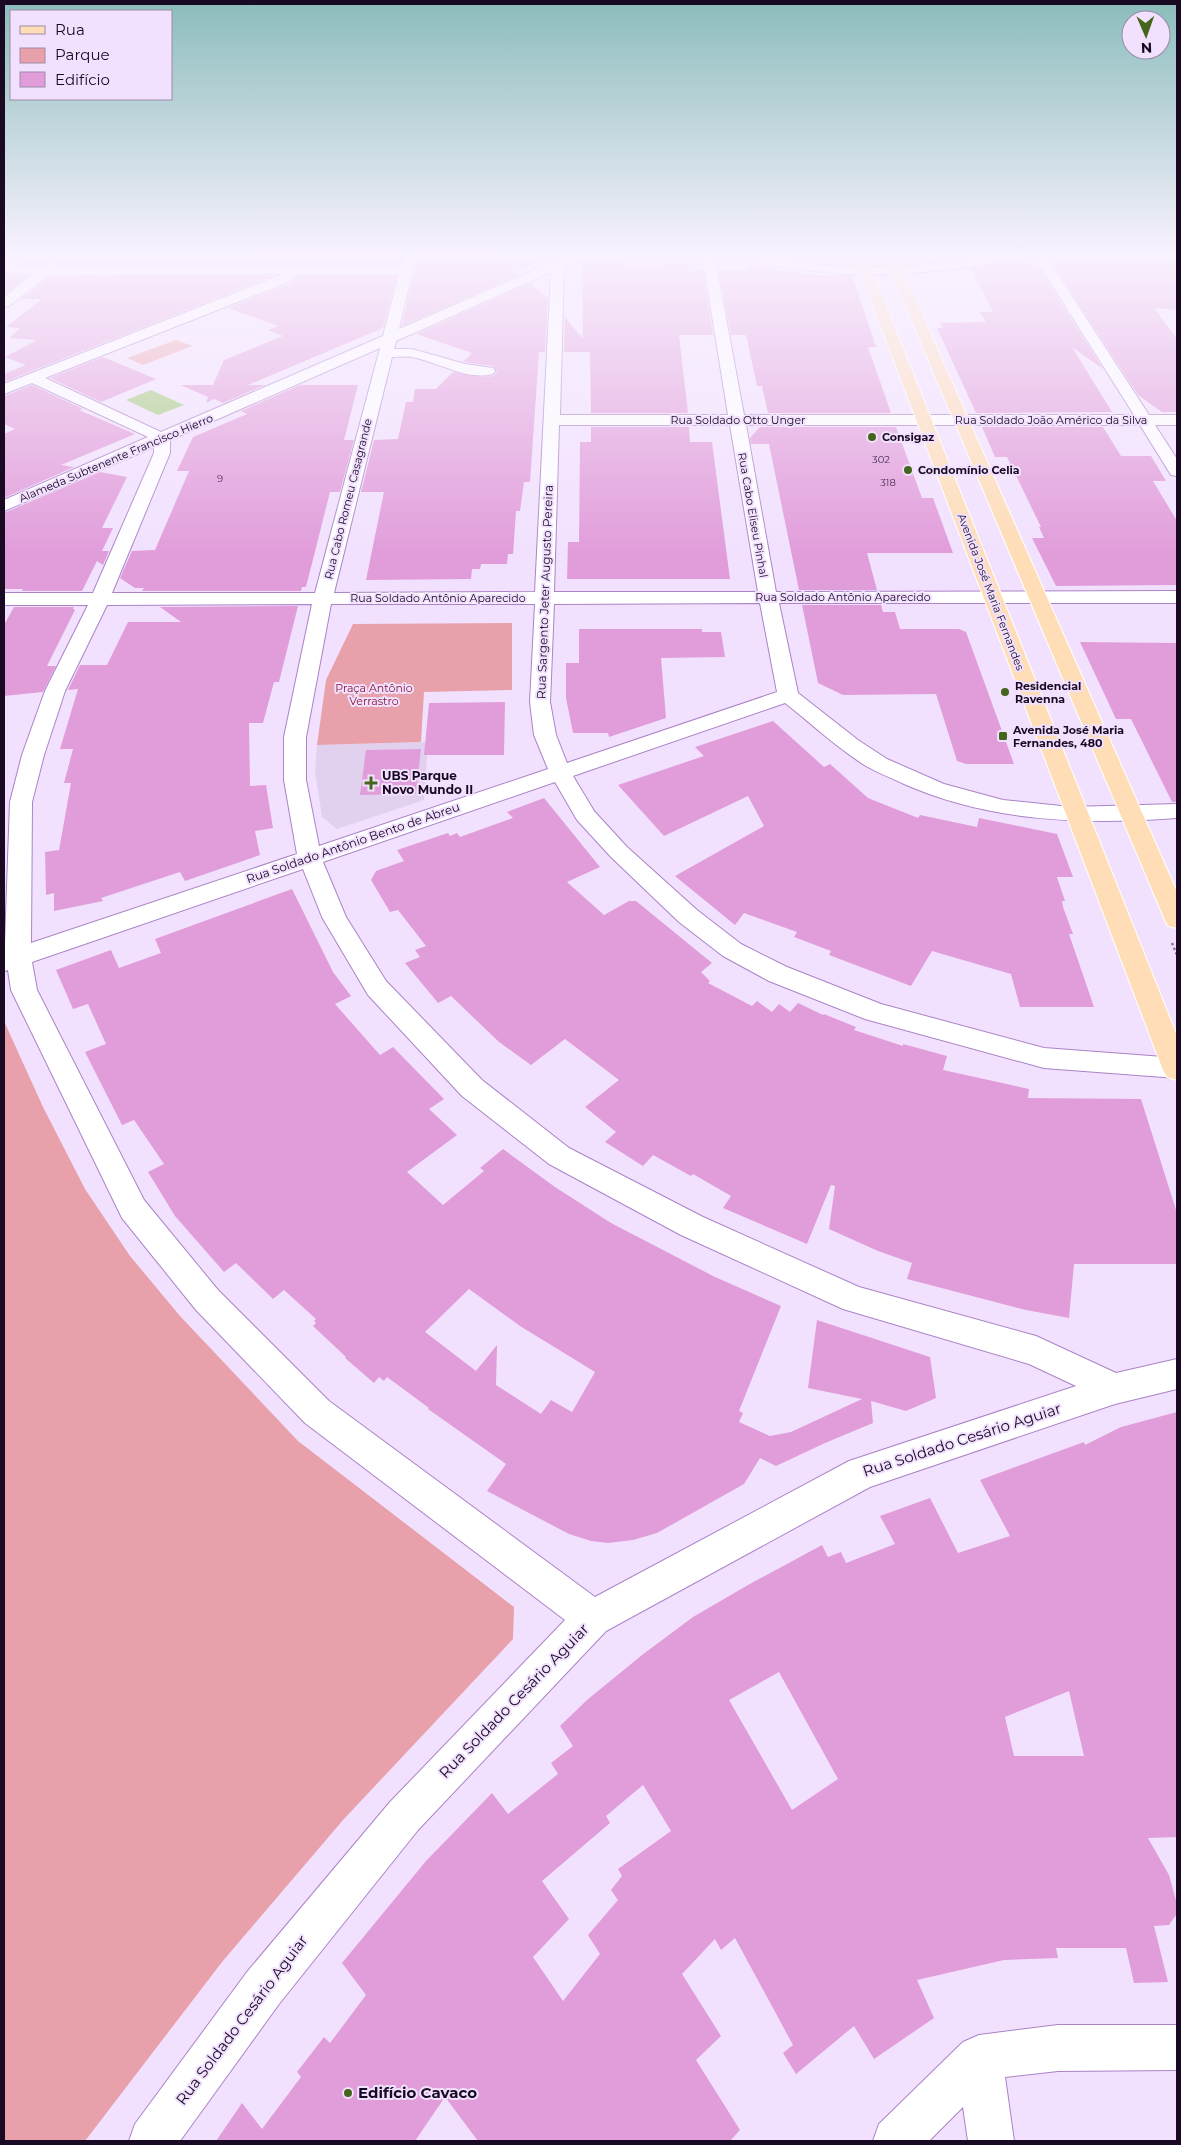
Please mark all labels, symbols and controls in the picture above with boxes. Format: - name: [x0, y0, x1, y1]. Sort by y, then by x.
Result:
- legend: [10, 10, 172, 100]
- north arrow: [1121, 10, 1171, 60]
- text: Rua: [55, 20, 85, 39]
- text: N: [1140, 39, 1152, 57]
- text: Parque: [55, 45, 110, 64]
- text: Edifício: [55, 70, 110, 89]
- street label: Alameda Subtenente Francisco Hierro: [17, 411, 215, 505]
- street label: Rua Soldado Otto Unger: [671, 413, 805, 427]
- street label: Rua Soldado João Américo da Silva: [955, 413, 1147, 427]
- street label: Rua Cabo Romeu Casagrande: [321, 417, 375, 581]
- place label: Consigaz: [882, 430, 934, 444]
- marker: Consigaz: [866, 431, 878, 443]
- street label: Rua Cabo Eliseu Pinhal: [735, 451, 771, 579]
- house number: 302: [872, 453, 890, 466]
- place label: Condomínio Celia: [918, 463, 1020, 477]
- marker: Condomínio Celia: [902, 464, 914, 476]
- house number: 9: [217, 472, 223, 485]
- house number: 318: [880, 476, 896, 489]
- street label: Rua Sargento Jeter Augusto Pereira: [533, 485, 556, 699]
- street label: Avenida José Maria Fernandes: [955, 512, 1028, 673]
- street label: Rua Soldado Antônio Aparecido: [755, 590, 931, 604]
- street label: Rua Soldado Antônio Aparecido: [350, 591, 526, 605]
- place label: Residencial Ravenna: [1015, 679, 1081, 706]
- park label: Praça Antônio Verrastro: [335, 681, 413, 708]
- marker: Residencial Ravenna: [999, 686, 1011, 698]
- place label: Avenida José Maria Fernandes, 480: [1012, 723, 1124, 750]
- marker: Avenida José Maria Fernandes, 480: [997, 730, 1009, 742]
- place label: UBS Parque Novo Mundo II: [382, 768, 473, 797]
- marker: UBS Parque Novo Mundo II: [364, 776, 378, 790]
- street label: Rua Soldado Antônio Bento de Abreu: [244, 799, 462, 886]
- street label: Rua Soldado Cesário Aguiar: [860, 1398, 1064, 1481]
- street label: Rua Soldado Cesário Aguiar: [435, 1619, 593, 1782]
- street label: Rua Soldado Cesário Aguiar: [172, 1931, 312, 2108]
- place label: Edifício Cavaco: [358, 2083, 477, 2102]
- marker: Edifício Cavaco: [342, 2087, 354, 2099]

